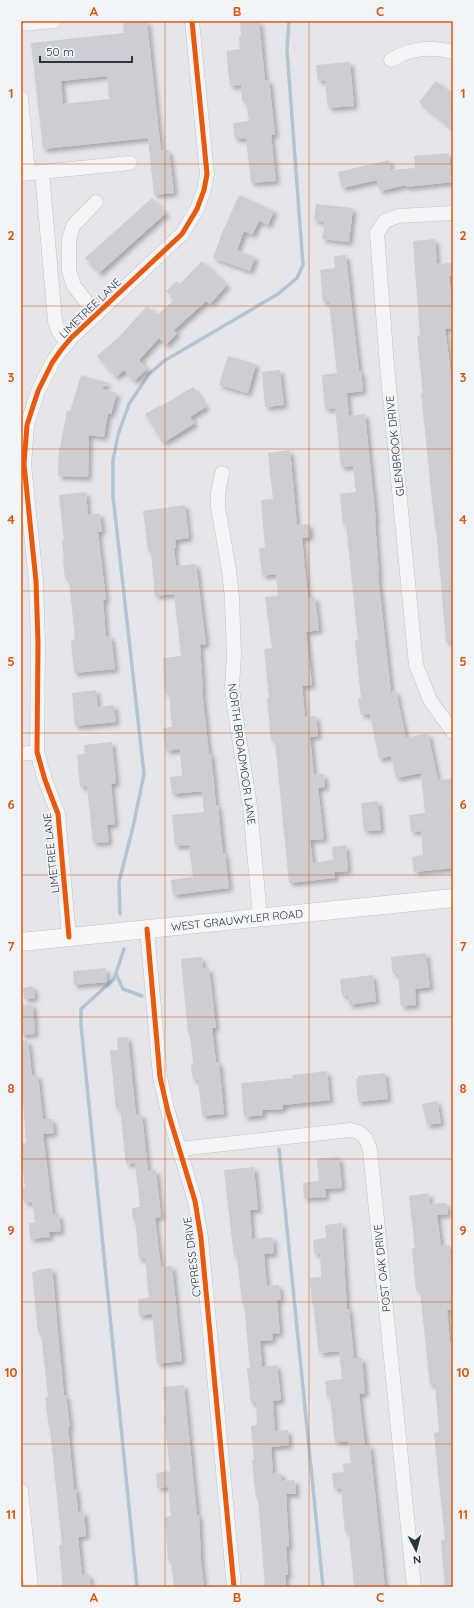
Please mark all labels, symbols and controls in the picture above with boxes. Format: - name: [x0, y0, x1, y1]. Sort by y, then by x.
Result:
- text: A: [90, 3, 99, 19]
- text: B: [233, 3, 241, 19]
- text: C: [376, 3, 384, 19]
- scale bar: [40, 38, 132, 64]
- text: 50 m: [46, 44, 74, 59]
- text: 1: [8, 85, 14, 101]
- text: 1: [460, 85, 466, 101]
- text: 2: [7, 227, 15, 243]
- text: 2: [459, 227, 467, 243]
- street label: LIMETREE LANE: [56, 275, 124, 341]
- text: 3: [8, 369, 15, 385]
- text: 3: [460, 369, 467, 385]
- street label: GLENBROOK DRIVE: [383, 395, 407, 497]
- text: 4: [7, 511, 15, 527]
- text: 4: [459, 511, 467, 527]
- text: 5: [7, 653, 15, 669]
- text: 5: [459, 653, 467, 669]
- street label: NORTH BROADMOOR LANE: [225, 682, 259, 826]
- text: 6: [7, 796, 15, 812]
- text: 6: [459, 796, 467, 812]
- street label: LIMETREE LANE: [40, 812, 62, 894]
- street label: WEST GRAUWYLER ROAD: [170, 906, 304, 934]
- text: 7: [7, 938, 15, 954]
- text: 7: [459, 938, 467, 954]
- text: 8: [7, 1080, 15, 1096]
- text: 8: [459, 1080, 467, 1096]
- street label: CYPRESS DRIVE: [180, 1216, 204, 1298]
- text: 9: [7, 1222, 15, 1238]
- text: 9: [459, 1222, 467, 1238]
- street label: POST OAK DRIVE: [370, 1223, 394, 1313]
- text: 10: [4, 1364, 18, 1380]
- text: 10: [456, 1364, 470, 1380]
- text: 11: [6, 1506, 16, 1522]
- text: 11: [458, 1506, 468, 1522]
- north arrow: [396, 1530, 436, 1570]
- text: N: [412, 1553, 422, 1567]
- text: A: [90, 1589, 99, 1605]
- text: B: [233, 1589, 241, 1605]
- text: C: [376, 1589, 384, 1605]

